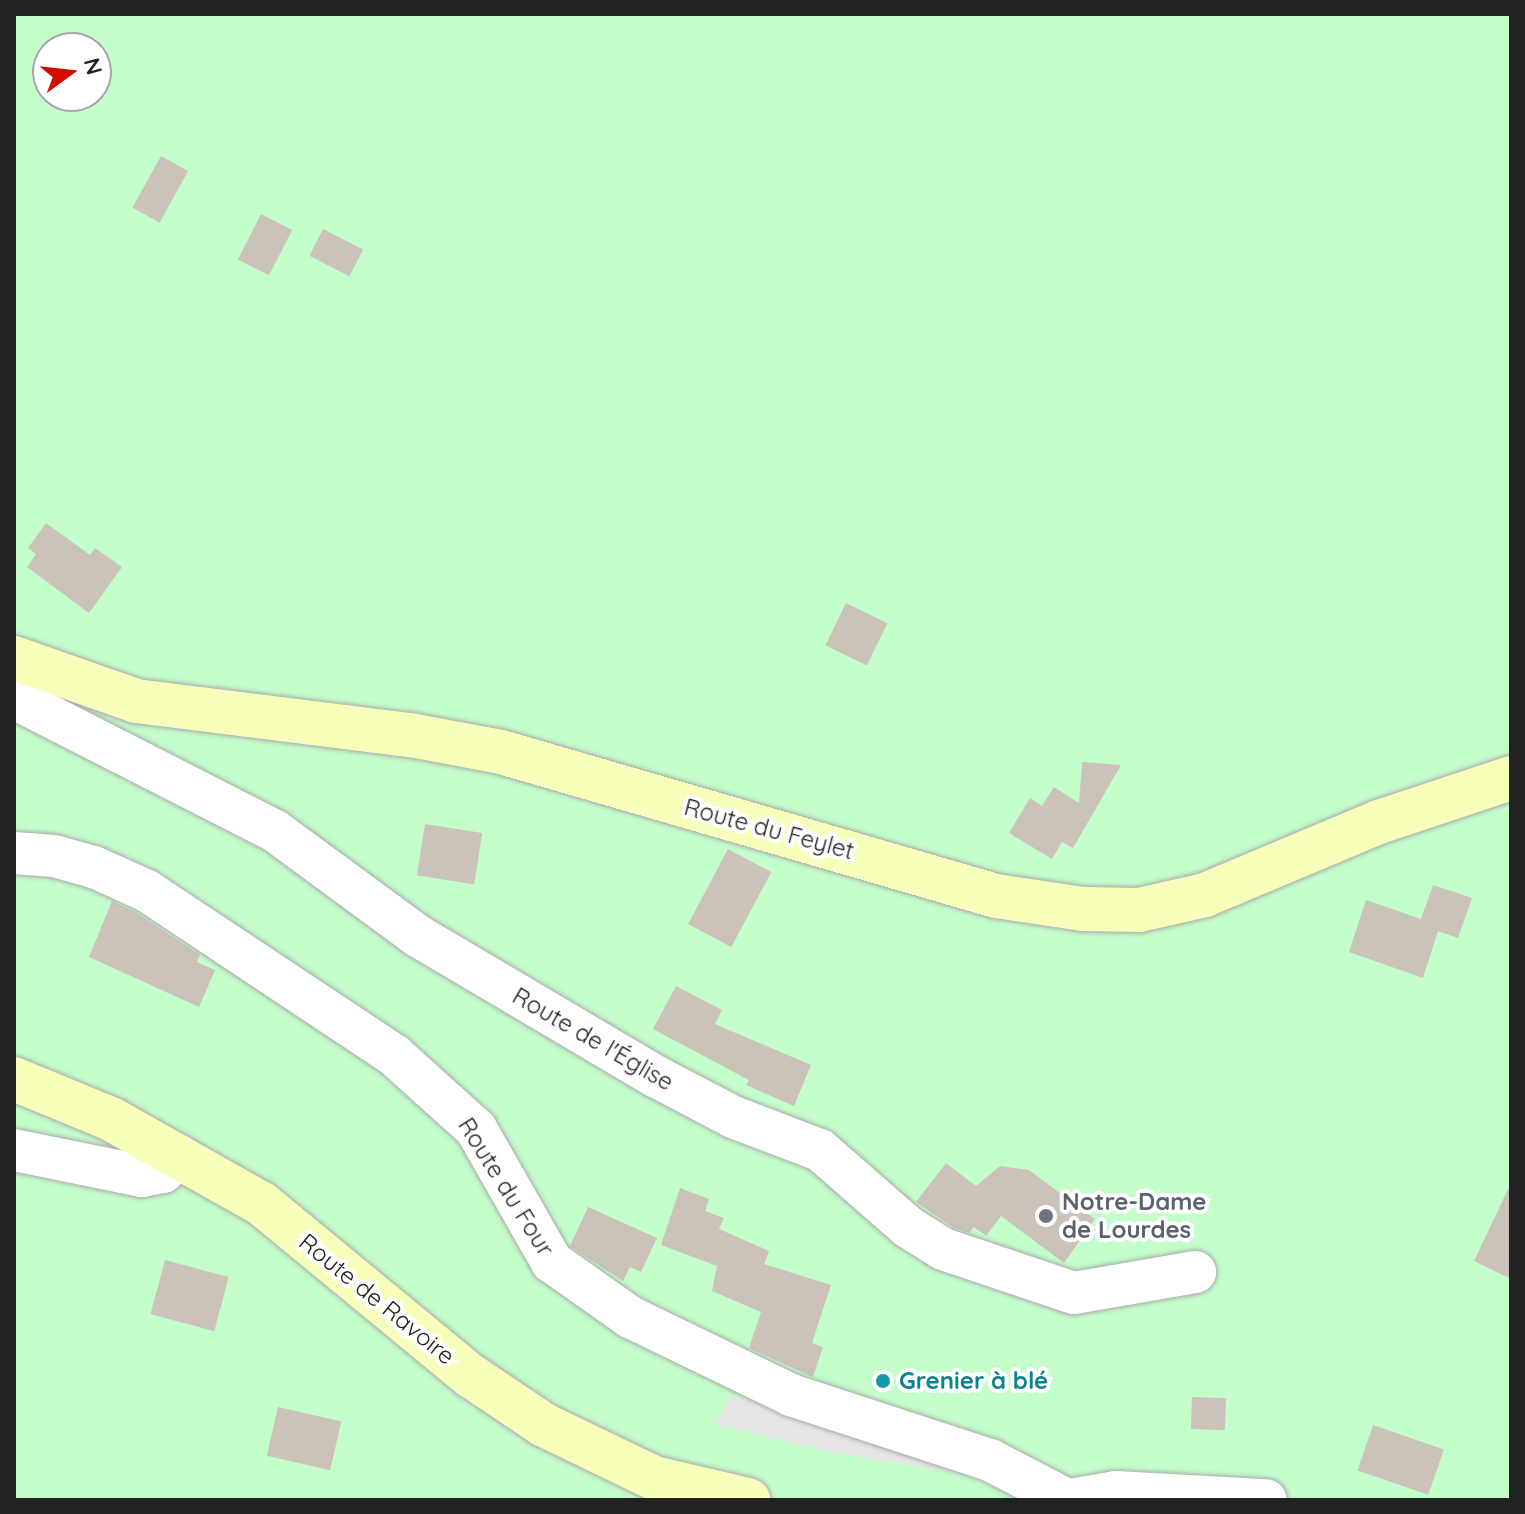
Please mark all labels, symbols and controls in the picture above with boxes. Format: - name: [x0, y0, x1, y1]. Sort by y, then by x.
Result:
- north arrow: [32, 32, 112, 112]
- text: N: [78, 55, 109, 78]
- street label: Route du Feylet: [681, 792, 857, 866]
- street label: Route de l'Église: [507, 981, 679, 1097]
- street label: Route du Four: [452, 1112, 560, 1262]
- place label: Notre-Dame de Lourdes: [1062, 1188, 1207, 1244]
- marker: Notre-Dame de Lourdes: [1037, 1207, 1055, 1225]
- street label: Route de Ravoire: [293, 1227, 461, 1371]
- place label: Grenier à blé: [899, 1367, 1048, 1395]
- marker: Grenier à blé: [874, 1372, 892, 1390]

